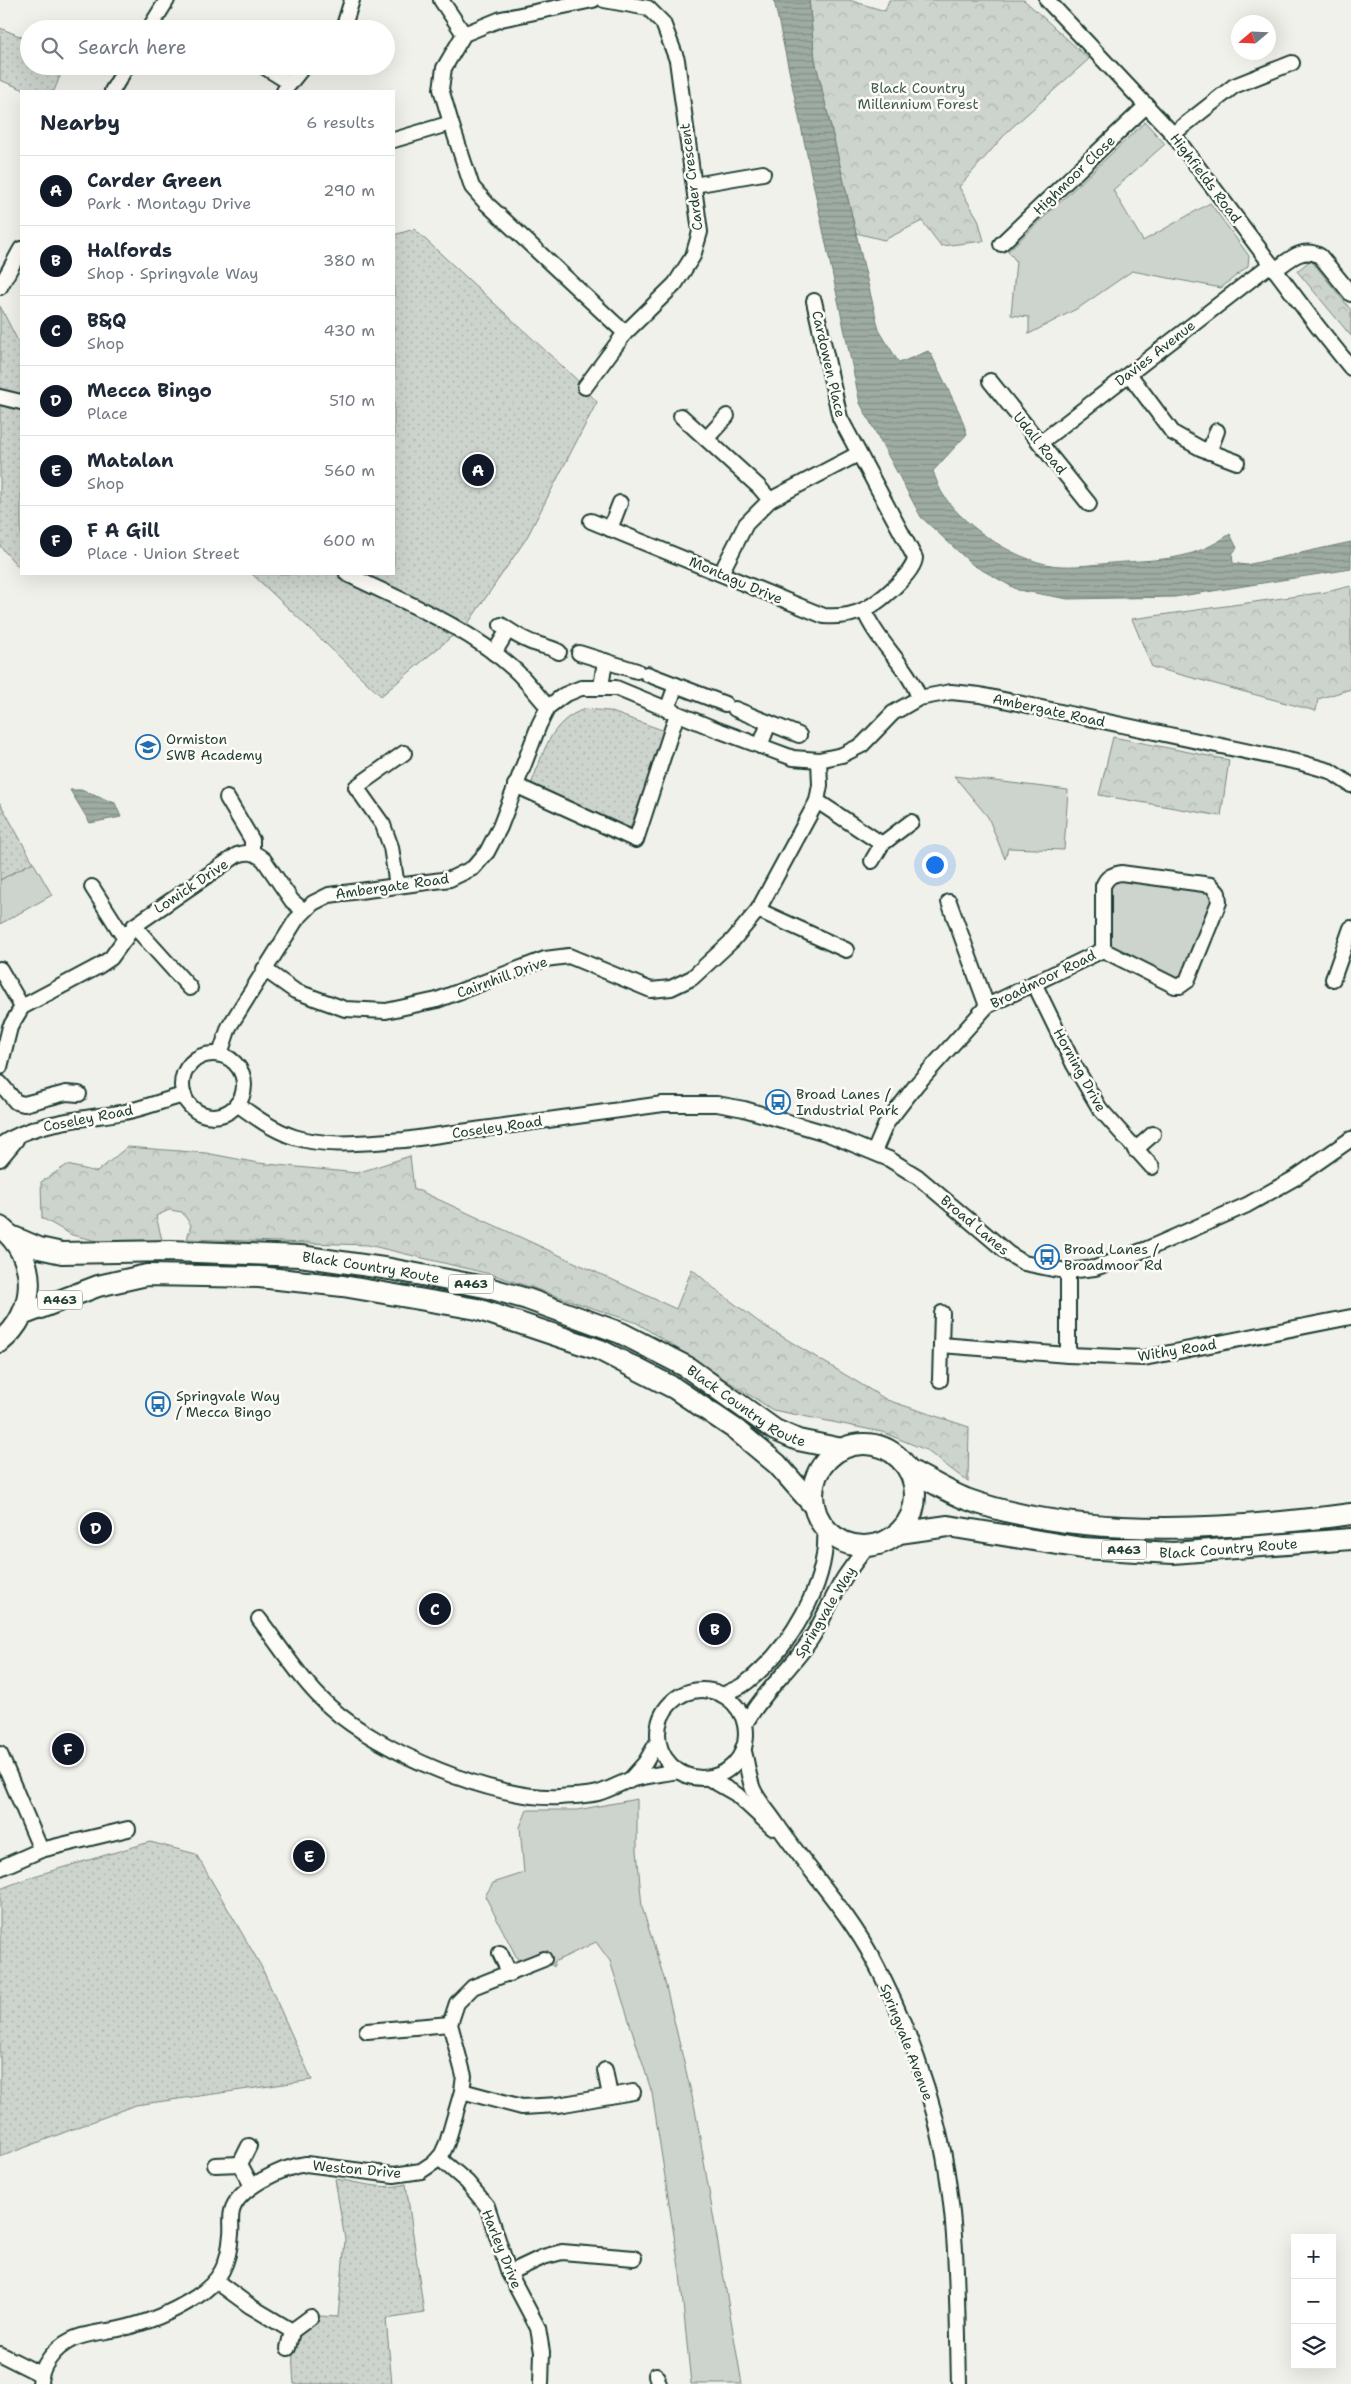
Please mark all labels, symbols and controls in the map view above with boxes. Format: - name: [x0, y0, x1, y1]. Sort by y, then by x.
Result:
- north arrow: [1231, 15, 1276, 60]
- search box: [20, 20, 395, 75]
- icon: search: [38, 34, 66, 62]
- text: Search here: [78, 35, 187, 60]
- park label: Black Country Millennium Forest: [857, 79, 979, 113]
- text: Nearby: [40, 109, 120, 137]
- text: 6 results: [306, 112, 375, 133]
- street label: Carder Crescent: [675, 122, 707, 232]
- street label: Highfields Road: [1166, 130, 1246, 226]
- street label: Highmoor Close: [1029, 131, 1119, 219]
- text: Carder Green: [87, 168, 222, 193]
- text: A: [50, 180, 62, 201]
- text: 290 m: [323, 180, 375, 201]
- text: Park · Montagu Drive: [87, 193, 251, 214]
- text: Halfords: [87, 238, 172, 263]
- text: B: [51, 250, 61, 271]
- text: 380 m: [323, 250, 375, 271]
- text: Shop · Springvale Way: [87, 263, 259, 284]
- text: B&Q: [87, 308, 127, 333]
- street label: Cardowen Place: [808, 309, 850, 419]
- street label: Davies Avenue: [1111, 316, 1199, 390]
- text: C: [51, 320, 61, 341]
- text: 430 m: [324, 320, 375, 341]
- text: Shop: [87, 333, 124, 354]
- text: Mecca Bingo: [87, 378, 212, 403]
- text: D: [50, 390, 62, 411]
- text: 510 m: [329, 390, 375, 411]
- text: Place: [87, 403, 128, 424]
- street label: Udall Road: [1009, 408, 1071, 478]
- text: Matalan: [87, 448, 174, 473]
- pin: A: [462, 451, 494, 489]
- text: E: [51, 460, 61, 481]
- text: 560 m: [324, 460, 375, 481]
- text: Shop: [87, 473, 124, 494]
- text: F A Gill: [87, 518, 160, 543]
- text: F: [51, 530, 61, 551]
- text: 600 m: [323, 530, 375, 551]
- text: Place · Union Street: [87, 543, 240, 564]
- street label: Montagu Drive: [686, 552, 786, 608]
- street label: Ambergate Road: [991, 689, 1107, 731]
- place label: Ormiston SWB Academy: [166, 730, 263, 764]
- school or university icon: Ormiston SWB Academy: [135, 734, 161, 760]
- your location: [922, 852, 948, 878]
- street label: Lowick Drive: [151, 855, 232, 917]
- street label: Ambergate Road: [334, 869, 450, 903]
- street label: Broadmoor Road: [987, 946, 1099, 1012]
- street label: Cairnhill Drive: [454, 952, 550, 1002]
- street label: Horning Drive: [1050, 1025, 1110, 1115]
- place label: Broad Lanes / Industrial Park: [796, 1085, 899, 1119]
- bus stop icon: Broad Lanes / Industrial Park: [765, 1089, 791, 1115]
- street label: Coseley Road: [42, 1100, 134, 1136]
- street label: Coseley Road: [451, 1112, 543, 1142]
- street label: Broad Lanes: [937, 1191, 1013, 1259]
- place label: Broad Lanes / Broadmoor Rd: [1064, 1240, 1162, 1274]
- bus stop icon: Broad Lanes / Broadmoor Rd: [1034, 1244, 1060, 1270]
- street label: Black Country Route: [301, 1247, 441, 1287]
- road number: A463: [448, 1274, 494, 1294]
- road number: A463: [38, 1290, 82, 1310]
- street label: Withy Road: [1136, 1335, 1218, 1365]
- street label: Black Country Route: [683, 1361, 807, 1450]
- place label: Springvale Way / Mecca Bingo: [176, 1387, 280, 1421]
- bus stop icon: Springvale Way / Mecca Bingo: [145, 1391, 171, 1417]
- pin: D: [80, 1509, 112, 1547]
- street label: Black Country Route: [1159, 1534, 1298, 1562]
- road number: A463: [1102, 1540, 1146, 1560]
- street label: Springvale Way: [791, 1563, 859, 1661]
- pin: C: [419, 1590, 451, 1628]
- pin: B: [699, 1610, 731, 1648]
- pin: F: [52, 1730, 84, 1768]
- pin: E: [293, 1837, 325, 1875]
- street label: Springvale Avenue: [876, 1981, 938, 2103]
- street label: Weston Drive: [312, 2156, 402, 2182]
- street label: Harley Drive: [478, 2207, 526, 2291]
- map controls: [1291, 2234, 1336, 2369]
- button: +: [1291, 2234, 1336, 2279]
- button: −: [1291, 2279, 1336, 2324]
- button: layers: [1291, 2324, 1336, 2369]

